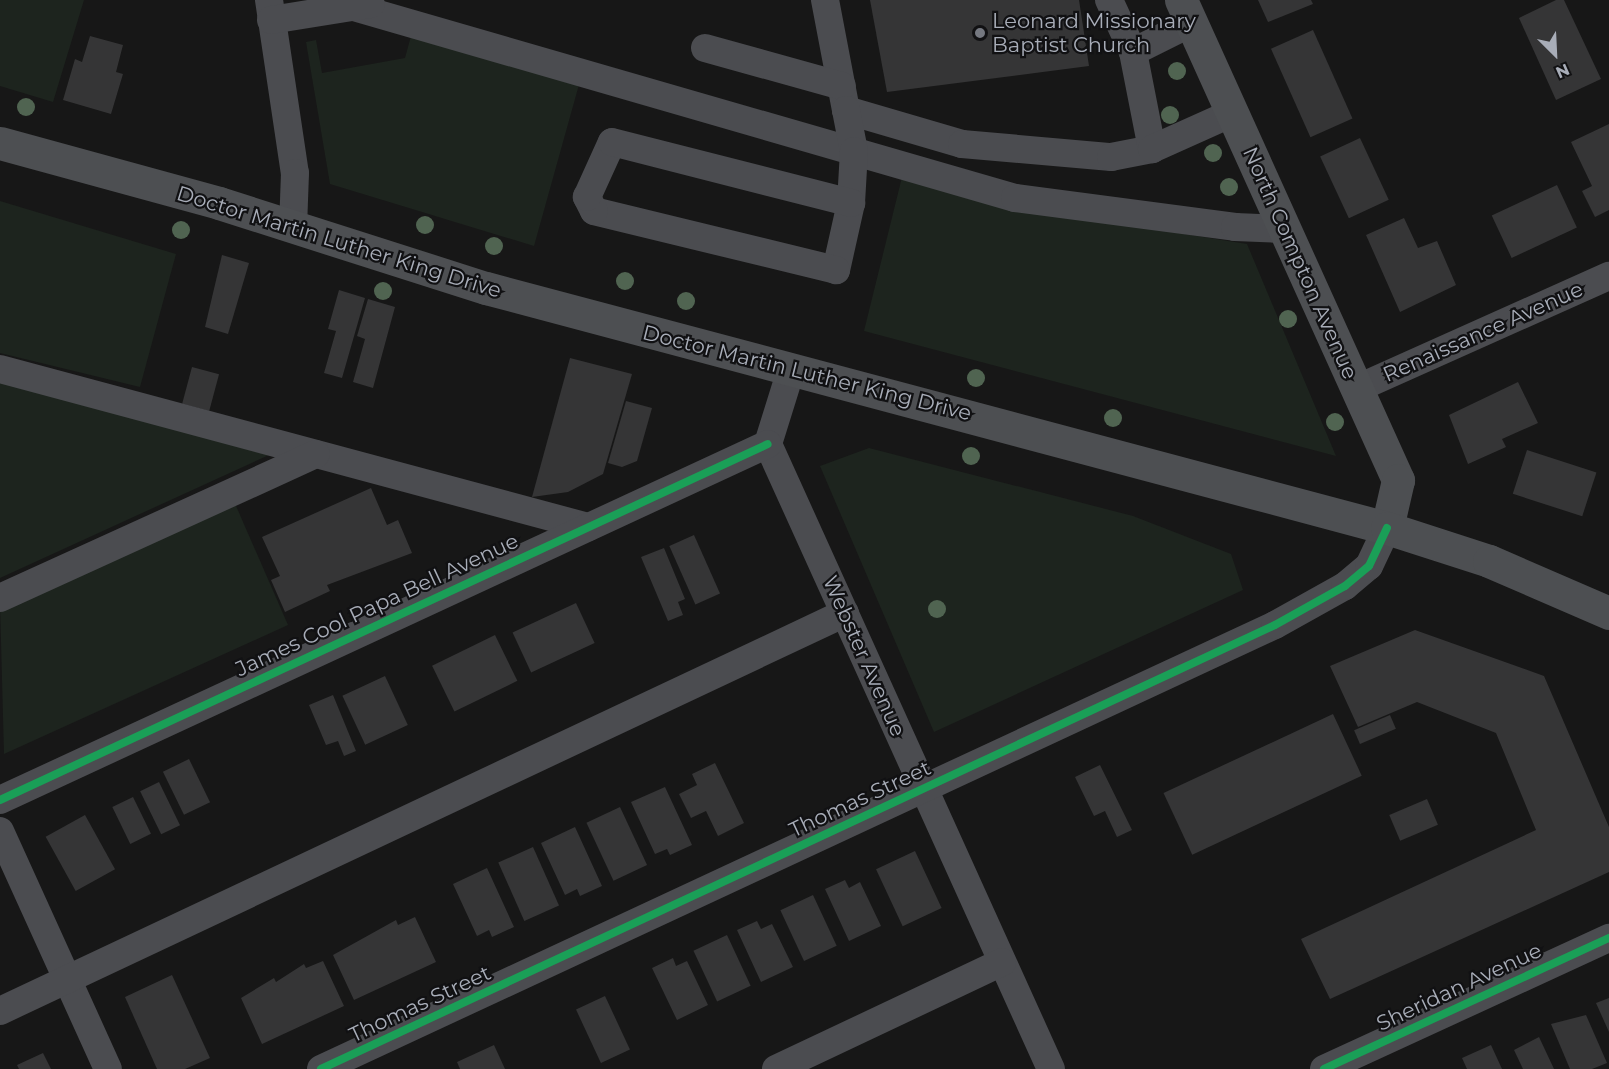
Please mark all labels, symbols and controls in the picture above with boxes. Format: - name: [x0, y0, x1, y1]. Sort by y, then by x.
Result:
- place label: Leonard Missionary Baptist Church: [992, 8, 1196, 58]
- north arrow: [1525, 24, 1585, 84]
- marker: Leonard Missionary Baptist Church: [973, 26, 987, 40]
- text: N: [1553, 60, 1572, 82]
- street label: North Compton Avenue: [1237, 143, 1363, 383]
- street label: Doctor Martin Luther King Drive: [174, 181, 504, 303]
- street label: Renaissance Avenue: [1379, 277, 1587, 387]
- street label: Doctor Martin Luther King Drive: [640, 320, 974, 426]
- street label: James Cool Papa Bell Avenue: [232, 528, 522, 682]
- street label: Webster Avenue: [817, 572, 911, 740]
- street label: Thomas Street: [785, 755, 935, 843]
- street label: Sheridan Avenue: [1372, 938, 1546, 1036]
- street label: Thomas Street: [345, 960, 495, 1048]

